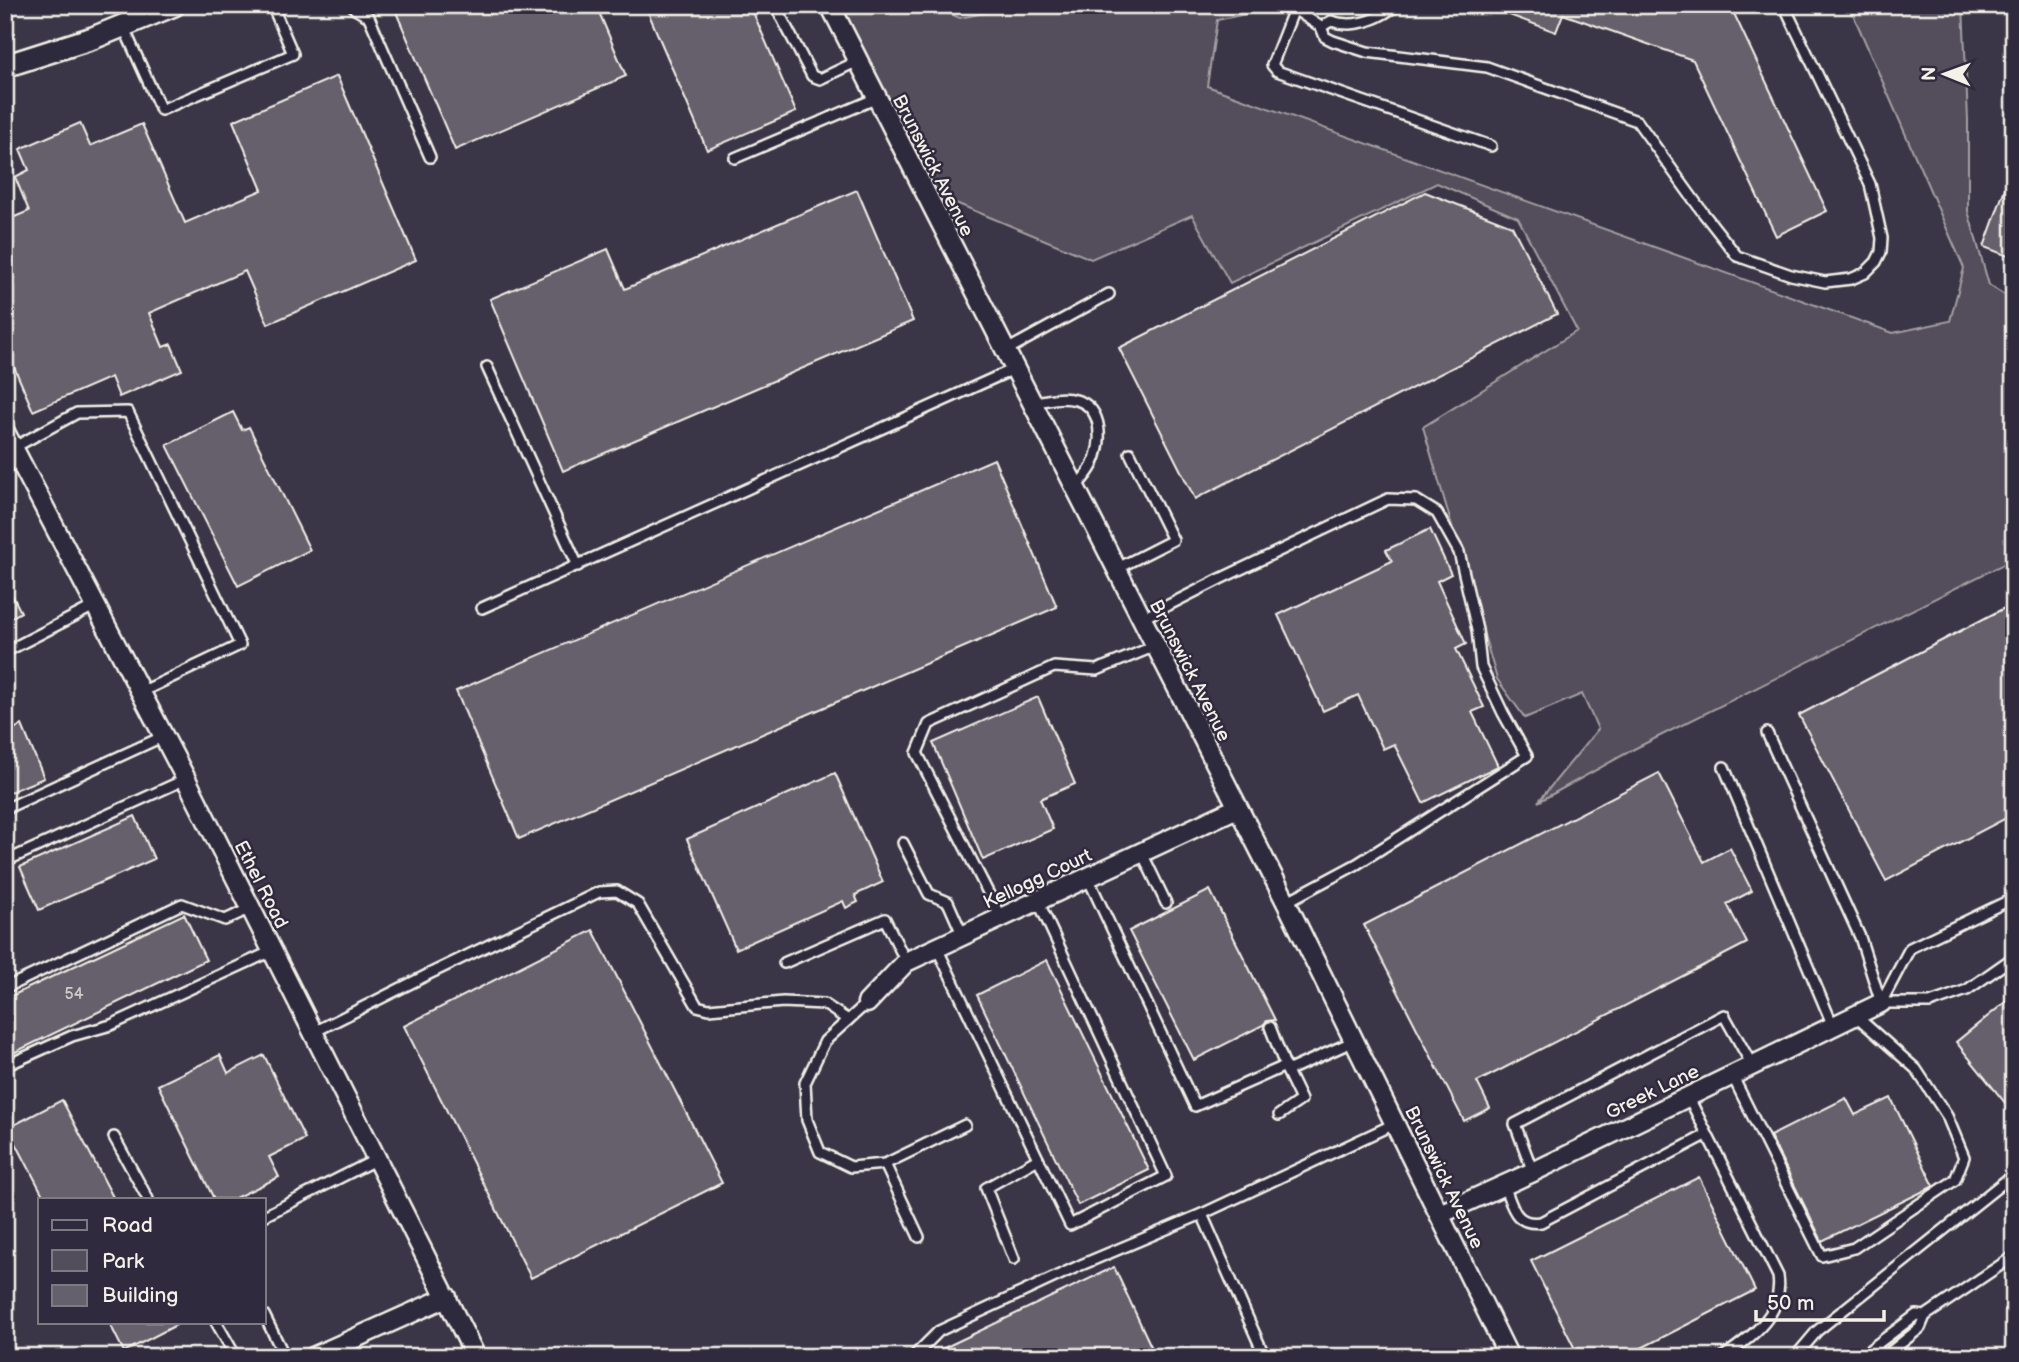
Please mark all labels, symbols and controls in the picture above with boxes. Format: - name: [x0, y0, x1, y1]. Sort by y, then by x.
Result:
- north arrow: [1910, 38, 1980, 108]
- text: N: [1918, 66, 1941, 81]
- street label: Brunswick Avenue: [887, 91, 978, 240]
- street label: Brunswick Avenue: [1144, 596, 1235, 745]
- street label: Ethel Road: [229, 837, 293, 932]
- street label: Kellogg Court: [980, 844, 1096, 915]
- house number: 54: [65, 985, 84, 1004]
- street label: Greek Lane: [1602, 1060, 1703, 1125]
- street label: Brunswick Avenue: [1399, 1103, 1488, 1253]
- legend: [38, 1198, 266, 1324]
- text: Road: [102, 1213, 153, 1238]
- text: Park: [102, 1249, 145, 1274]
- scale bar: [1756, 1278, 1884, 1322]
- text: Building: [102, 1283, 178, 1308]
- text: 50 m: [1767, 1291, 1814, 1316]

